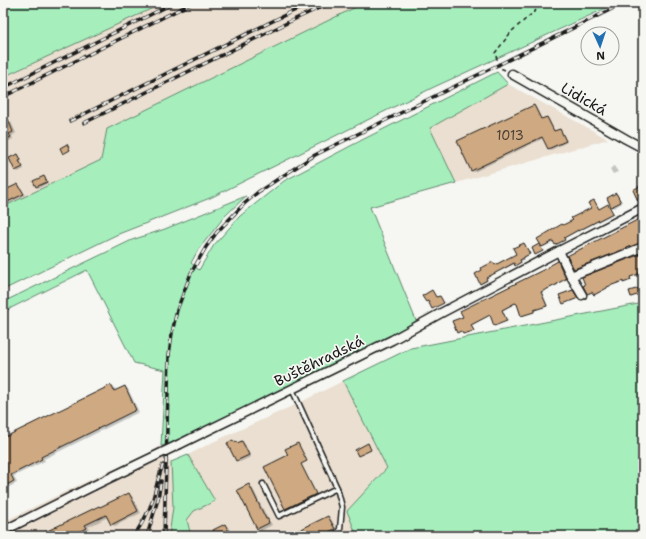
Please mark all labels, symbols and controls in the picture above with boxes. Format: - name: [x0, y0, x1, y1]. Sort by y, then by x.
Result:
- north arrow: [580, 26, 620, 66]
- text: N: [595, 48, 605, 63]
- street label: Lidická: [557, 78, 611, 121]
- house number: 1013: [496, 127, 524, 144]
- street label: Buštěhradská: [271, 330, 368, 391]

